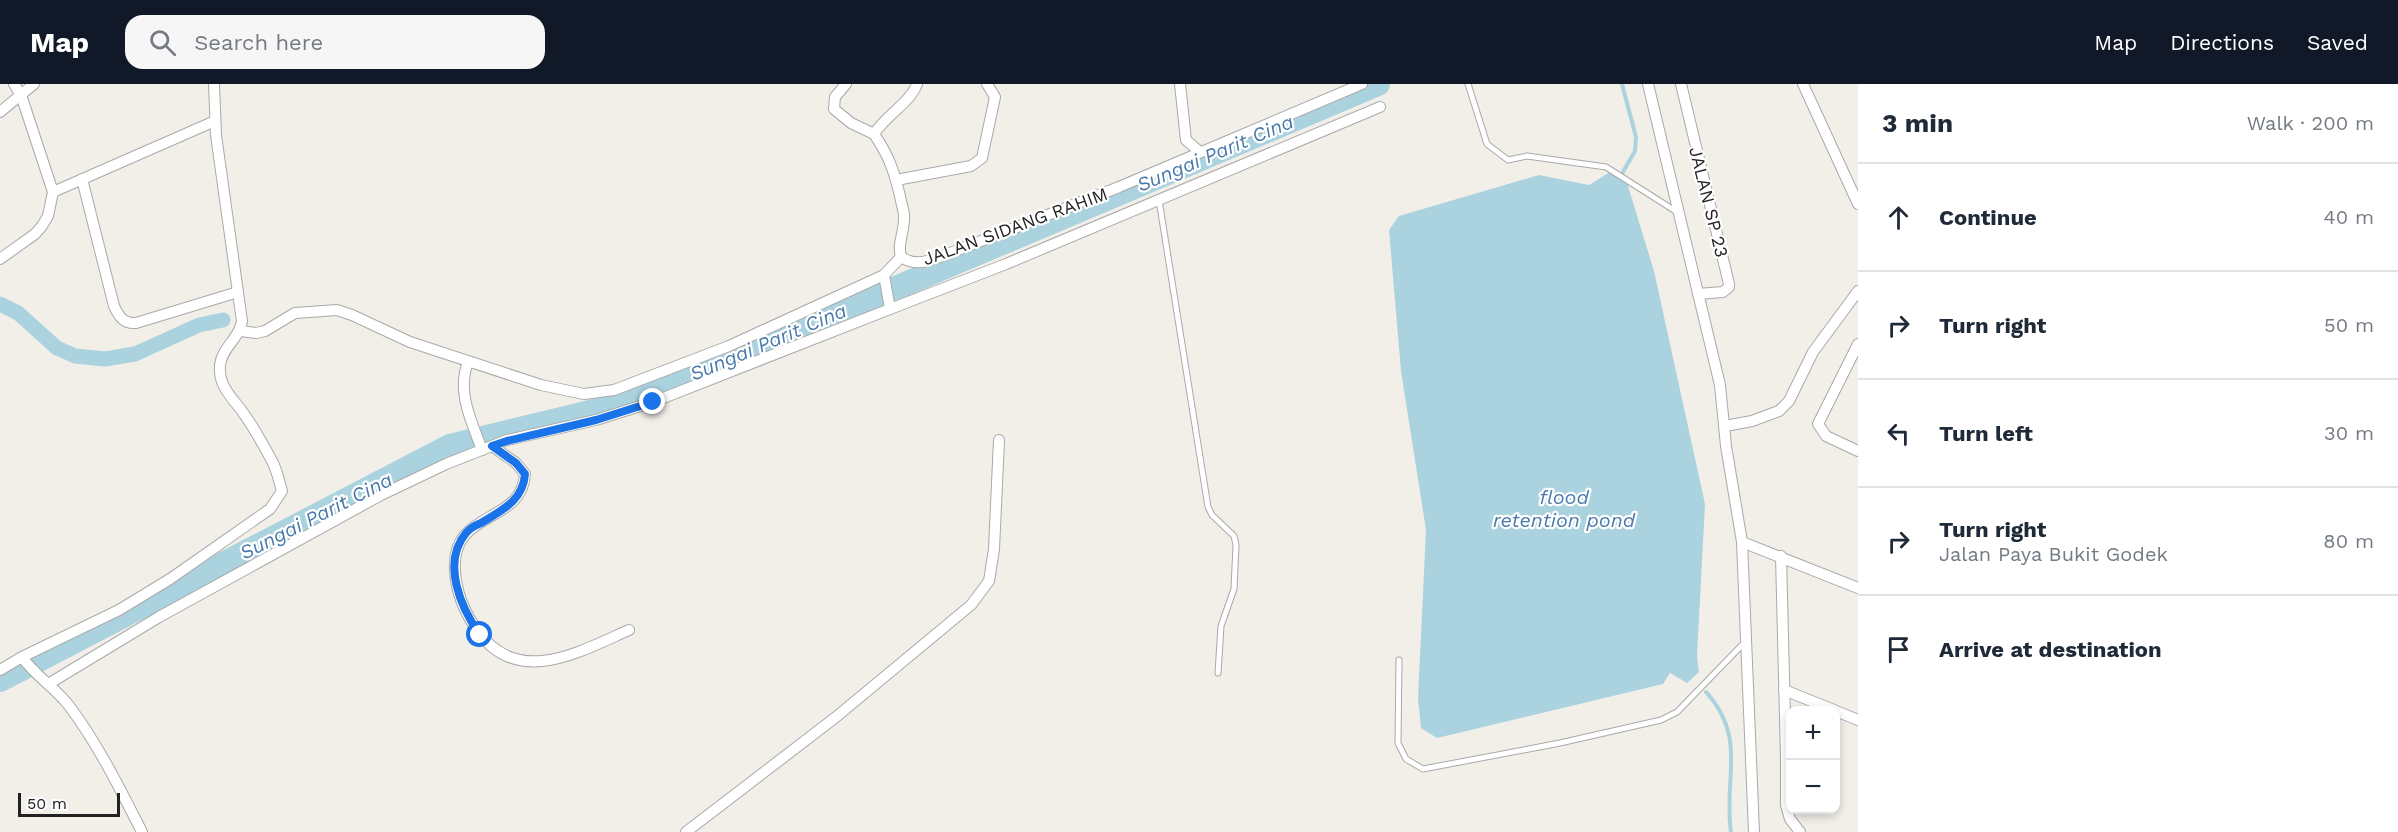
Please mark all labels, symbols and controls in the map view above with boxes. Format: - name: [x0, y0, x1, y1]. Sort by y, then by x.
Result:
- search box: [125, 15, 545, 69]
- text: Map: [30, 26, 89, 59]
- icon: search: [146, 26, 179, 59]
- text: Search here: [194, 30, 323, 55]
- text: Map: [2094, 30, 2137, 55]
- text: Directions: [2170, 30, 2274, 55]
- text: Saved: [2307, 30, 2368, 55]
- text: 3 min: [1882, 108, 1953, 138]
- water label: Sungai Parit Cina: [1133, 109, 1297, 197]
- text: Walk · 200 m: [2247, 111, 2374, 135]
- street label: JALAN SP 23: [1685, 145, 1733, 259]
- street label: JALAN SIDANG RAHIM: [920, 183, 1110, 269]
- icon: ahead: [1882, 201, 1915, 234]
- text: Continue: [1939, 205, 2037, 230]
- text: 40 m: [2323, 205, 2374, 229]
- water label: Sungai Parit Cina: [686, 298, 850, 386]
- icon: right: [1882, 309, 1915, 342]
- text: Turn right: [1939, 313, 2046, 338]
- text: 50 m: [2324, 313, 2374, 337]
- route end: [639, 388, 665, 414]
- icon: left: [1882, 417, 1915, 450]
- text: Turn left: [1939, 421, 2033, 446]
- text: 30 m: [2324, 421, 2374, 445]
- water label: Sungai Parit Cina: [236, 467, 396, 565]
- water label: flood retention pond: [1493, 485, 1636, 532]
- text: Turn right: [1939, 517, 2046, 542]
- icon: right: [1882, 525, 1915, 558]
- text: 80 m: [2323, 529, 2374, 553]
- text: Jalan Paya Bukit Godek: [1939, 542, 2168, 566]
- route start: [466, 621, 492, 647]
- icon: arrive: [1882, 633, 1915, 666]
- text: Arrive at destination: [1939, 637, 2162, 662]
- map controls: [1786, 706, 1840, 814]
- button: +: [1786, 706, 1840, 760]
- button: −: [1786, 760, 1840, 814]
- scale bar: [18, 790, 120, 818]
- text: 50 m: [27, 794, 67, 813]

